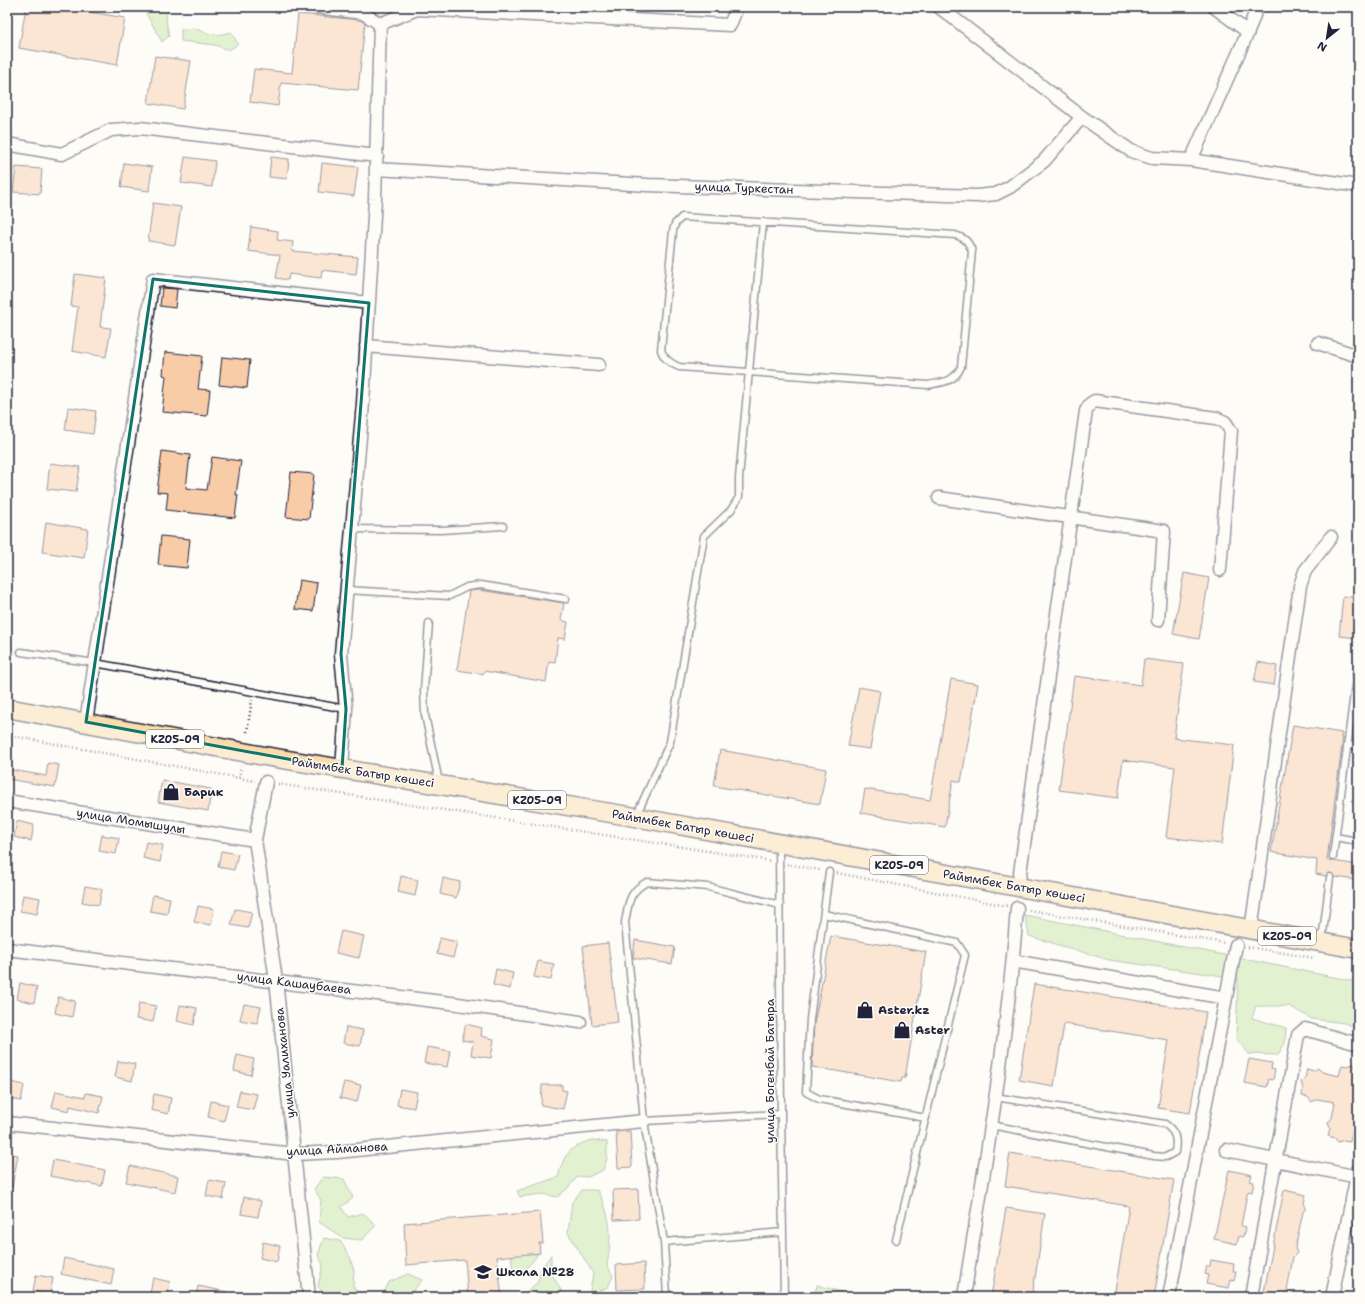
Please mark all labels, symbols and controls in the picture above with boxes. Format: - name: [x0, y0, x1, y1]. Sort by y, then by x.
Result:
- north arrow: [1307, 18, 1347, 58]
- text: N: [1314, 37, 1330, 55]
- street label: улица Туркестан: [694, 178, 794, 198]
- road number: KZ05-09: [146, 730, 204, 748]
- street label: Райымбек Батыр көшесі: [290, 753, 436, 791]
- shop icon: Барик: [161, 782, 181, 802]
- place label: Барик: [184, 784, 224, 800]
- road number: KZ05-09: [508, 791, 566, 809]
- street label: улица Момышулы: [75, 804, 187, 838]
- street label: Райымбек Батыр көшесі: [611, 806, 755, 846]
- road number: KZ05-09: [870, 856, 928, 874]
- street label: Райымбек Батыр көшесі: [942, 866, 1086, 906]
- road number: KZ05-09: [1258, 927, 1316, 945]
- street label: улица Кашаубаева: [236, 968, 353, 998]
- street label: улица Богенбай Батыра: [762, 998, 778, 1143]
- shop icon: Aster.kz: [855, 1000, 875, 1020]
- place label: Aster.kz: [878, 1002, 930, 1018]
- street label: улица Уалиханова: [271, 1006, 299, 1119]
- shop icon: Aster: [892, 1020, 912, 1040]
- place label: Aster: [915, 1022, 950, 1038]
- street label: улица Айманова: [286, 1138, 389, 1160]
- school or university icon: Школа №28: [473, 1262, 493, 1282]
- place label: Школа №28: [496, 1264, 574, 1280]

